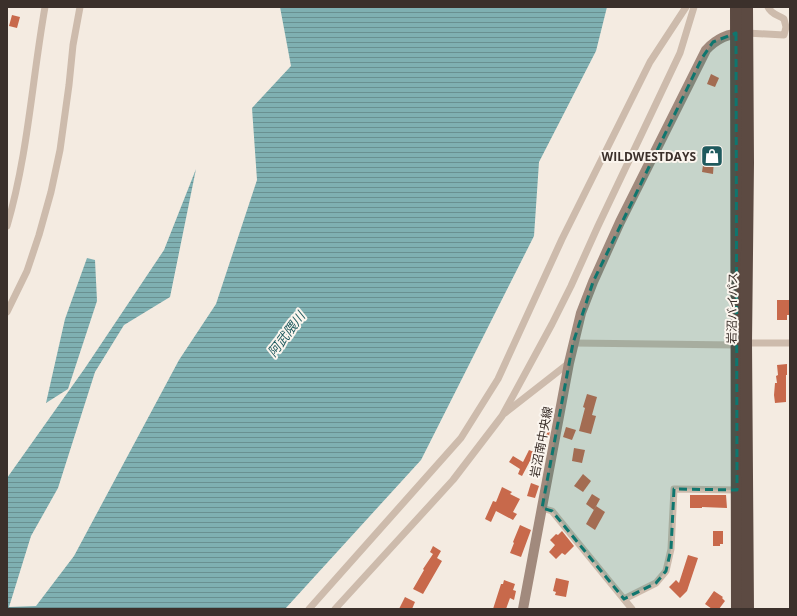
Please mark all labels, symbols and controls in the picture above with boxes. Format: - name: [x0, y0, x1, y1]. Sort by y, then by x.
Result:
- shop icon: WILDWESTDAYS: [699, 143, 725, 169]
- place label: WILDWESTDAYS: [602, 148, 696, 165]
- street label: 岩沼バイパス: [723, 272, 741, 344]
- water label: 阿武隈川: [263, 306, 310, 360]
- street label: 岩沼南中央線: [526, 405, 556, 479]

